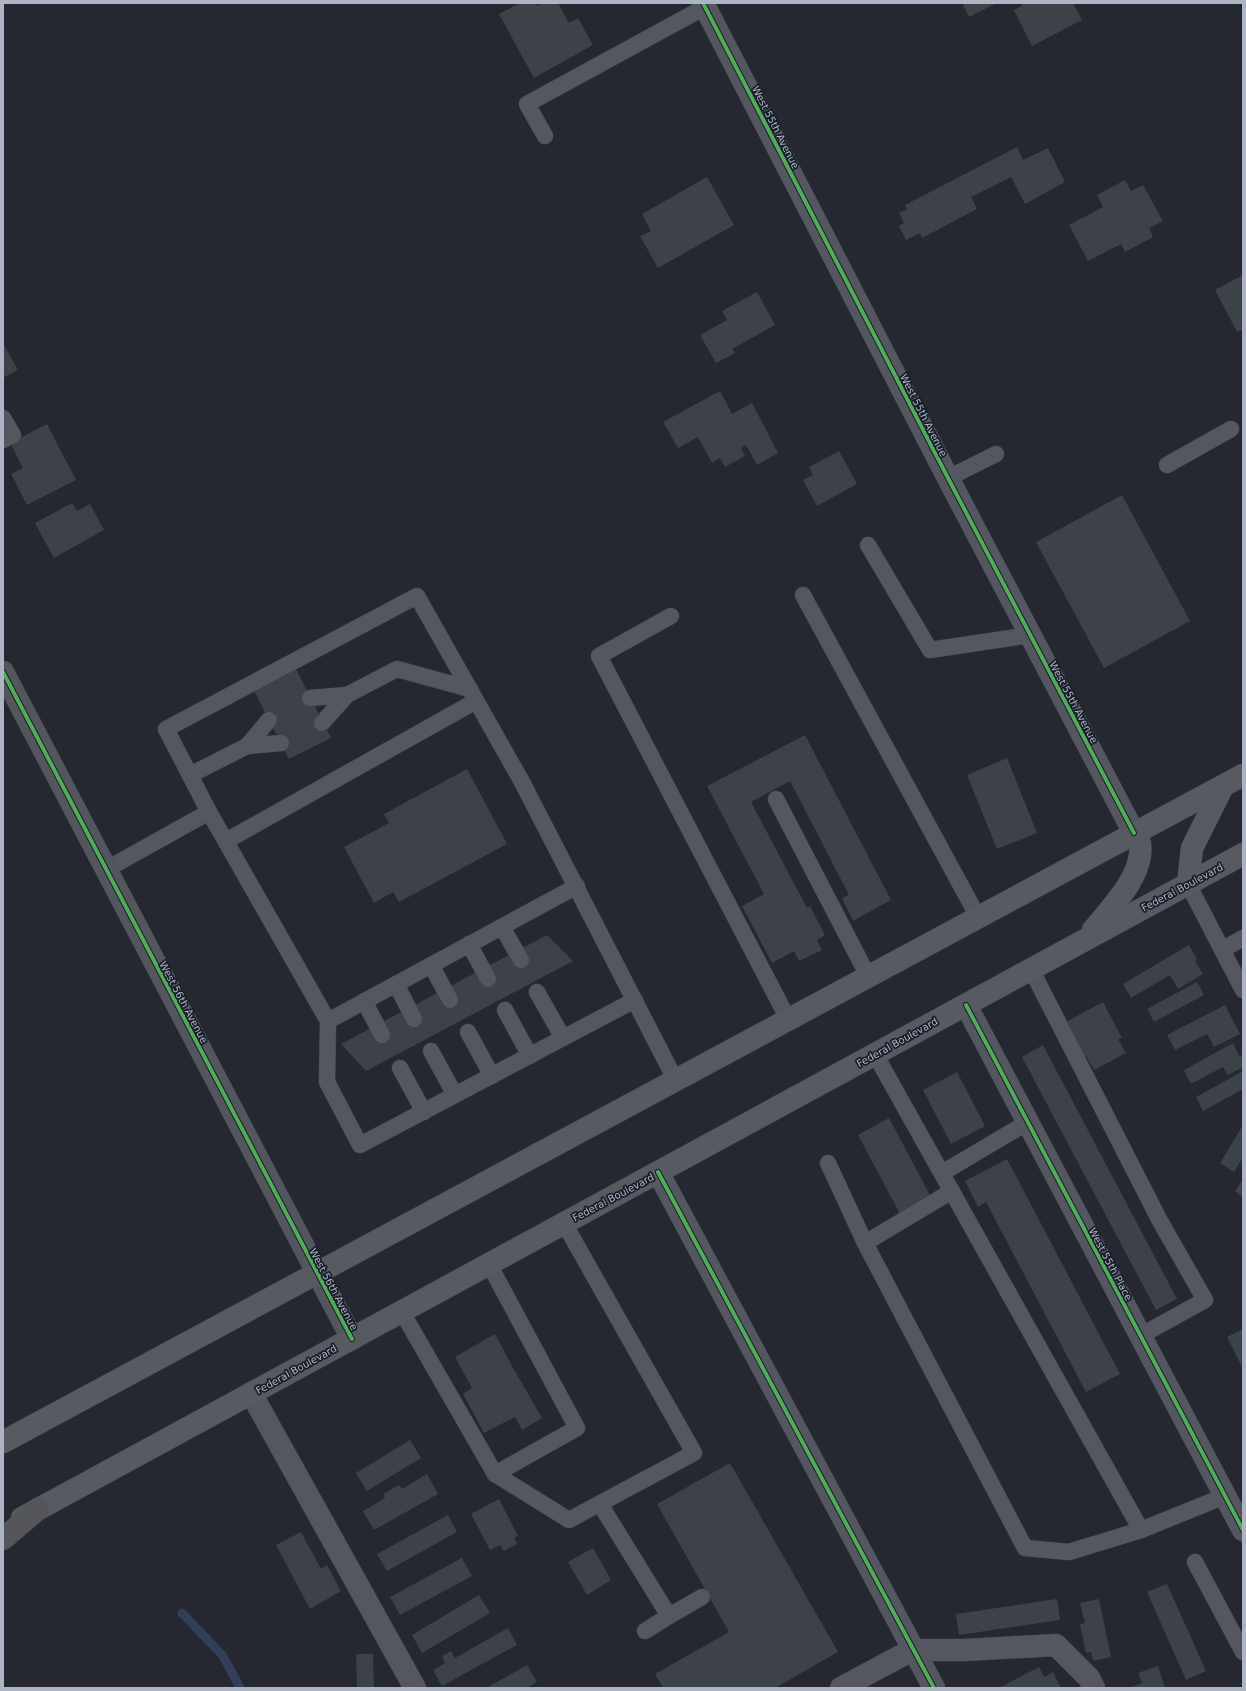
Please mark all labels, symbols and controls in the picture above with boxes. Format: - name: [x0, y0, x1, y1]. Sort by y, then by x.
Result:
- street label: West 55th Avenue: [750, 84, 801, 170]
- street label: West 55th Avenue: [898, 372, 949, 458]
- street label: West 55th Avenue: [1047, 659, 1100, 745]
- street label: Federal Boulevard: [1140, 861, 1225, 914]
- street label: West 56th Avenue: [157, 959, 210, 1045]
- street label: Federal Boulevard: [855, 1016, 940, 1069]
- street label: Federal Boulevard: [571, 1171, 656, 1224]
- street label: West 55th Place: [1087, 1226, 1134, 1302]
- street label: West 56th Avenue: [307, 1246, 360, 1332]
- street label: Federal Boulevard: [254, 1343, 339, 1396]

